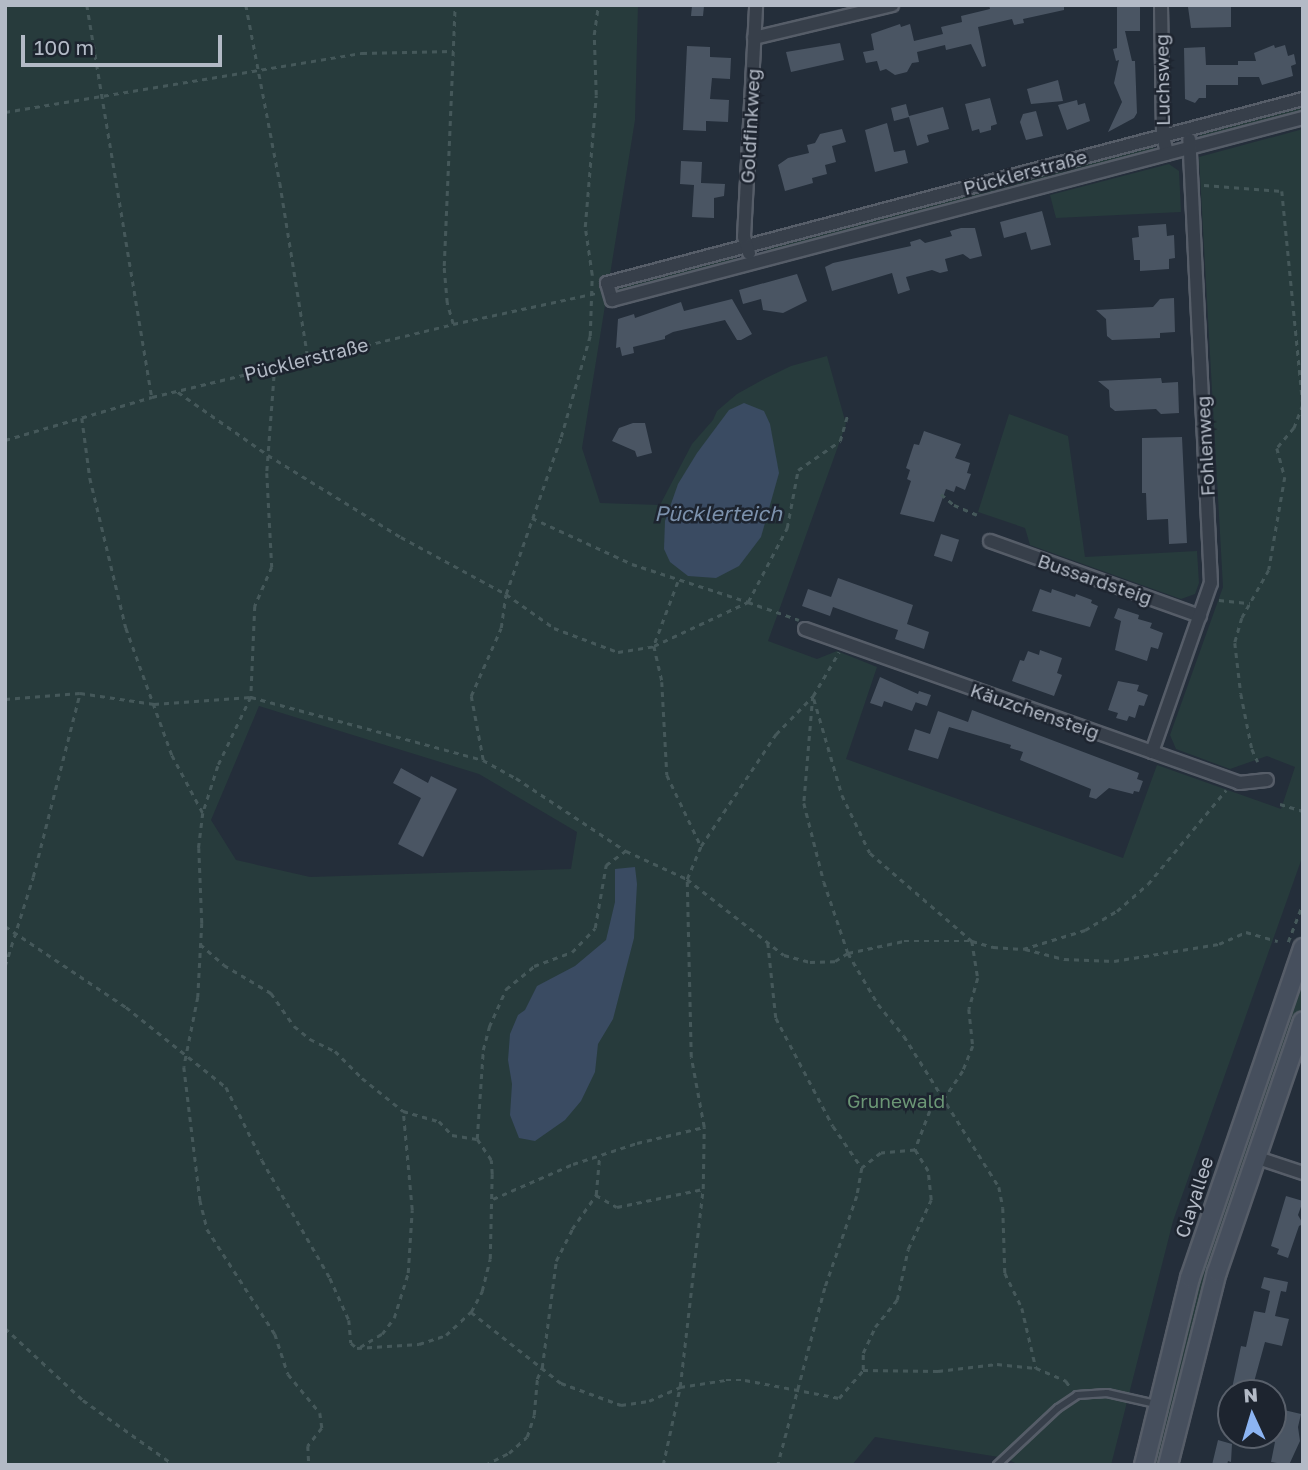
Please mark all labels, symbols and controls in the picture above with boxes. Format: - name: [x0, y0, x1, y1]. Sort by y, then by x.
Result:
- scale bar: [24, 21, 226, 65]
- text: 100 m: [34, 34, 94, 60]
- street label: Luchsweg: [1150, 34, 1174, 126]
- street label: Goldfinkweg: [736, 68, 764, 184]
- street label: Pücklerstraße: [961, 145, 1089, 199]
- street label: Pücklerstraße: [242, 333, 370, 385]
- street label: Fohlenweg: [1191, 395, 1219, 497]
- water label: Pücklerteich: [654, 500, 782, 526]
- street label: Bussardsteig: [1035, 549, 1155, 609]
- street label: Käuzchensteig: [967, 678, 1103, 744]
- park label: Grunewald: [847, 1090, 945, 1112]
- street label: Clayallee: [1170, 1153, 1218, 1241]
- north arrow: [1217, 1379, 1287, 1449]
- text: N: [1243, 1383, 1259, 1407]

